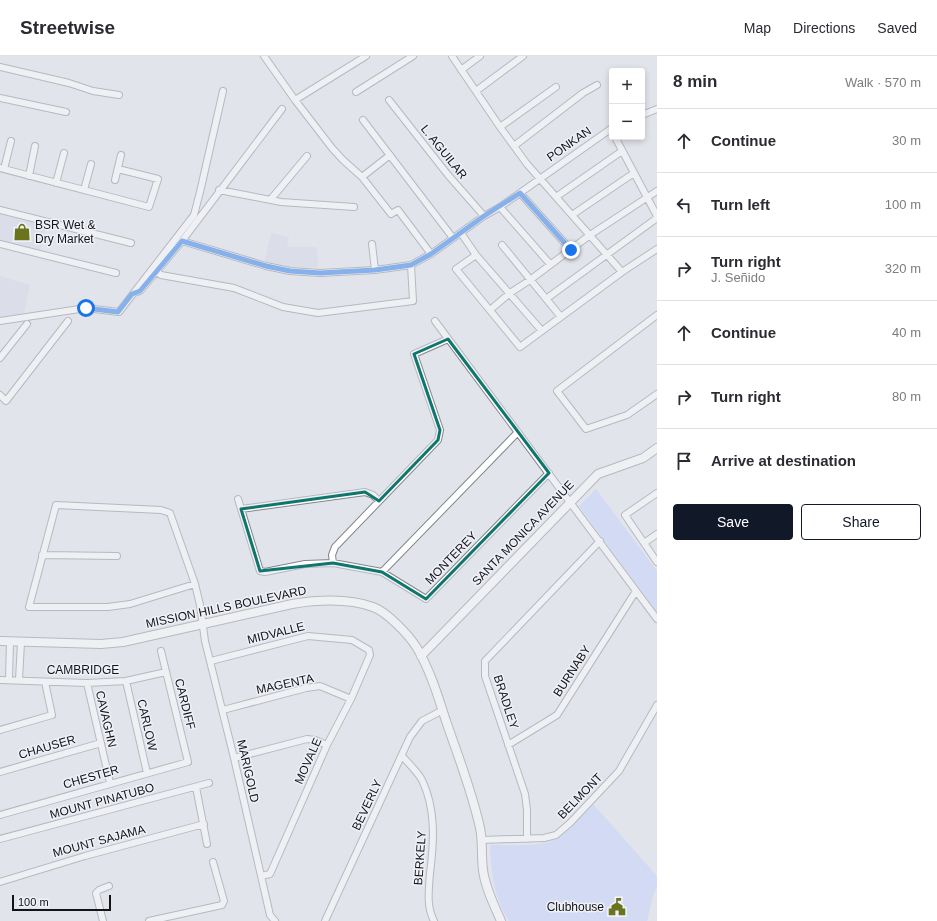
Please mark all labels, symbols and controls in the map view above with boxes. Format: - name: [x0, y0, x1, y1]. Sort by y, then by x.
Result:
- text: Streetwise: [20, 17, 115, 38]
- text: Map: [744, 20, 771, 36]
- text: Directions: [793, 20, 855, 36]
- text: Saved: [877, 20, 917, 36]
- map controls: [609, 68, 645, 140]
- button: +: [609, 68, 645, 104]
- text: 8 min: [673, 72, 717, 91]
- text: Walk · 570 m: [845, 75, 921, 90]
- button: −: [609, 104, 645, 140]
- street label: L. AGUILAR: [418, 122, 470, 182]
- street label: PONKAN: [544, 124, 594, 164]
- icon: ahead: [673, 130, 695, 152]
- text: Continue: [711, 132, 776, 149]
- text: 30 m: [892, 133, 921, 148]
- icon: left: [673, 194, 695, 216]
- text: Turn left: [711, 196, 770, 213]
- text: 100 m: [885, 197, 921, 212]
- place label: BSR Wet & Dry Market: [35, 218, 95, 246]
- shop icon: BSR Wet & Dry Market: [12, 222, 32, 242]
- route end: [562, 241, 580, 259]
- text: Turn right: [711, 253, 781, 270]
- icon: right: [673, 258, 695, 280]
- text: 320 m: [885, 261, 921, 276]
- text: J. Señido: [711, 270, 765, 285]
- route start: [77, 299, 95, 317]
- icon: ahead: [673, 322, 695, 344]
- text: Continue: [711, 324, 776, 341]
- text: 40 m: [892, 325, 921, 340]
- icon: right: [673, 386, 695, 408]
- text: Turn right: [711, 388, 781, 405]
- text: 80 m: [892, 389, 921, 404]
- icon: arrive: [673, 450, 695, 472]
- text: Arrive at destination: [711, 452, 856, 469]
- street label: SANTA MONICA AVENUE: [469, 478, 577, 588]
- button: Save: [673, 504, 793, 540]
- button: Share: [801, 504, 921, 540]
- street label: MONTEREY: [422, 529, 480, 587]
- street label: MISSION HILLS BOULEVARD: [144, 583, 308, 631]
- street label: MIDVALLE: [246, 619, 306, 647]
- street label: BURNABY: [550, 643, 594, 699]
- street label: CAMBRIDGE: [47, 663, 119, 677]
- street label: MAGENTA: [255, 671, 315, 697]
- street label: BRADLEY: [491, 673, 521, 731]
- street label: CARDIFF: [172, 677, 198, 731]
- street label: CAVAGHN: [93, 689, 119, 749]
- street label: CARLOW: [134, 698, 160, 753]
- street label: CHAUSER: [17, 732, 77, 762]
- street label: MOVALE: [292, 736, 324, 786]
- street label: MARIGOLD: [234, 738, 262, 804]
- street label: CHESTER: [62, 762, 121, 792]
- street label: BELMONT: [555, 770, 606, 822]
- street label: BEVERLY: [349, 777, 385, 833]
- street label: MOUNT PINATUBO: [48, 780, 156, 822]
- street label: MOUNT SAJAMA: [51, 822, 147, 860]
- street label: BERKELY: [411, 830, 429, 886]
- scale bar: [12, 893, 111, 912]
- text: 100 m: [18, 896, 49, 908]
- public building icon: Clubhouse: [607, 897, 627, 917]
- place label: Clubhouse: [547, 900, 604, 914]

